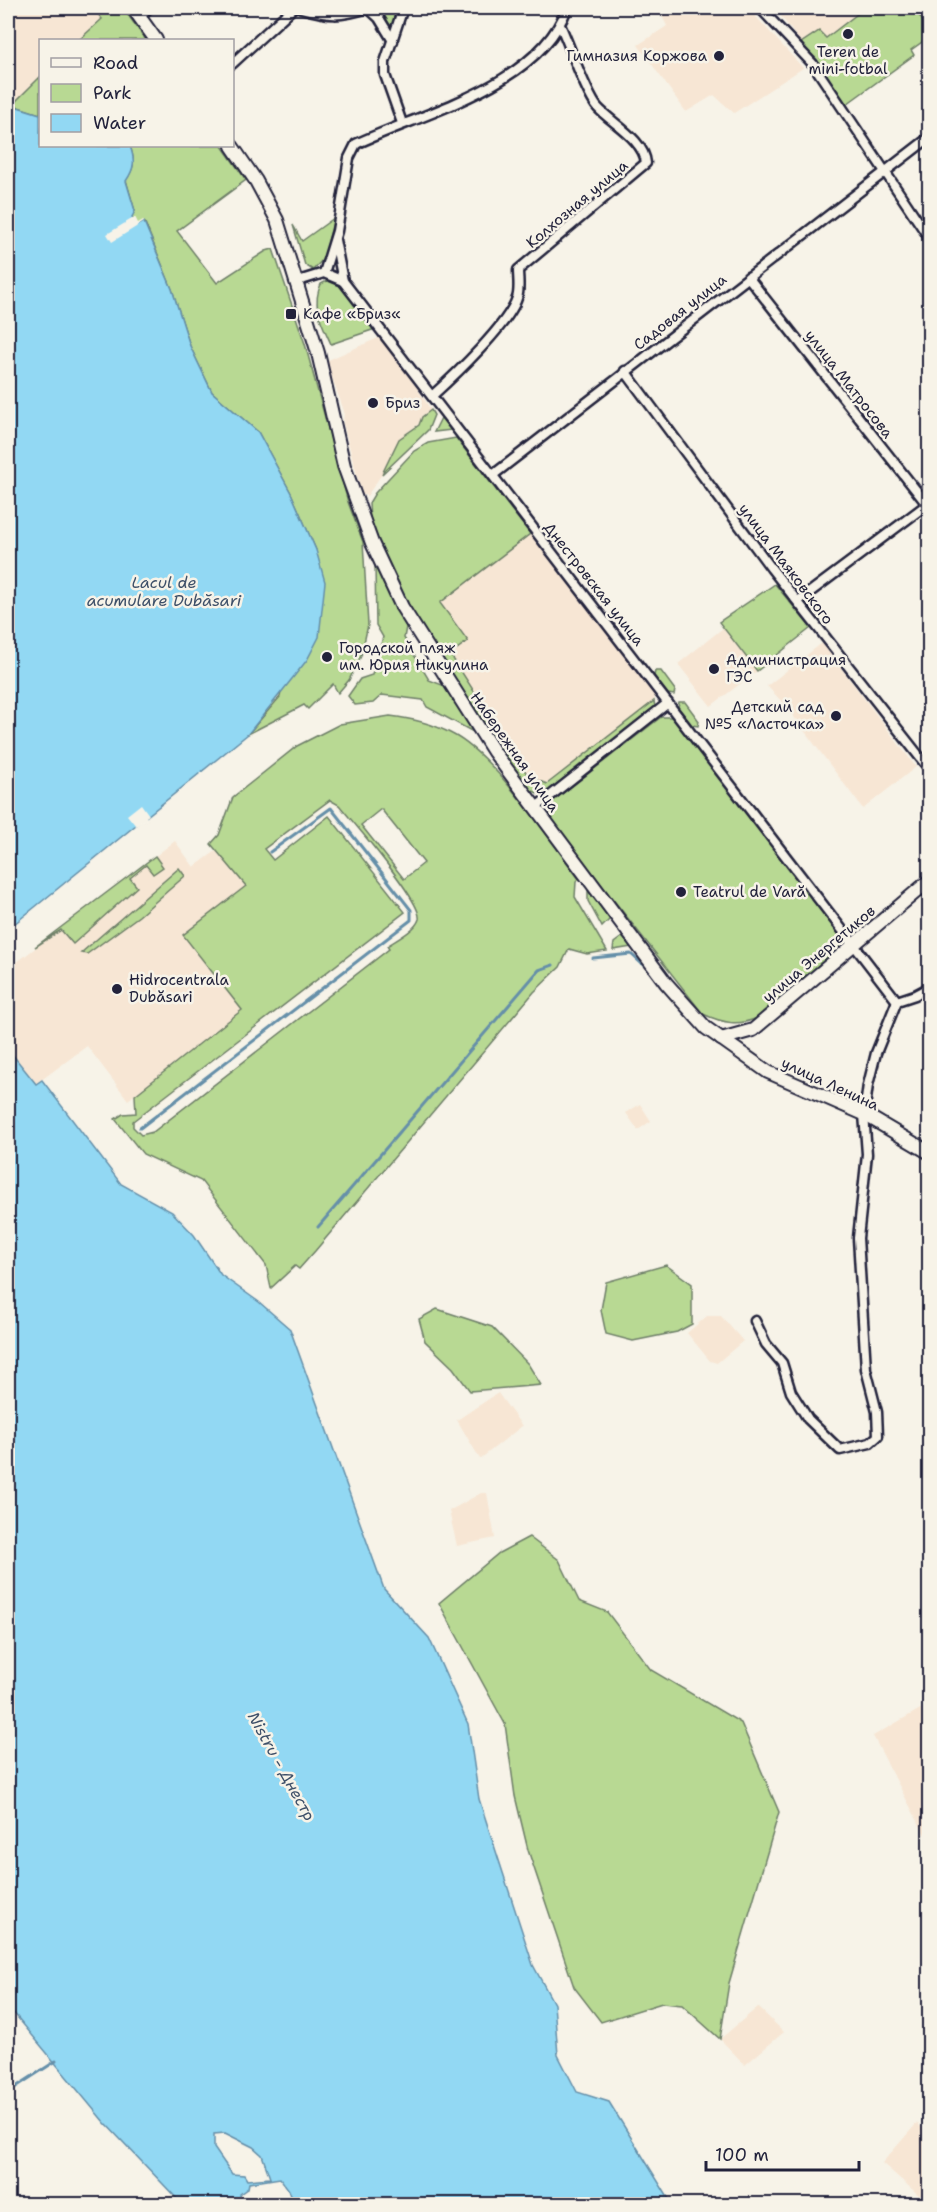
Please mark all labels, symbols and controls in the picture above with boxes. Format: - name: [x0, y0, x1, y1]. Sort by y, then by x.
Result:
- marker: Teren de mini-fotbal: [841, 27, 855, 41]
- legend: [39, 39, 234, 147]
- place label: Teren de mini-fotbal: [809, 42, 888, 79]
- place label: Гимназия Коржова: [567, 46, 708, 66]
- marker: Гимназия Коржова: [712, 49, 726, 63]
- text: Road: [93, 51, 138, 75]
- text: Park: [93, 81, 132, 105]
- text: Water: [93, 111, 146, 135]
- street label: Колхозная улица: [522, 155, 633, 253]
- street label: Садовая улица: [629, 269, 731, 355]
- place label: Кафе «Бриз«: [303, 304, 401, 324]
- marker: Кафе «Бриз«: [284, 307, 298, 321]
- street label: улица Матросова: [800, 326, 898, 443]
- place label: Бриз: [385, 393, 420, 413]
- marker: Бриз: [366, 396, 380, 410]
- street label: улица Маяковского: [734, 500, 838, 628]
- street label: Днестровская улица: [539, 518, 649, 650]
- water label: Lacul de acumulare Dubăsari: [87, 572, 242, 611]
- place label: Городской пляж им. Юрия Никулина: [339, 638, 489, 675]
- marker: Городской пляж им. Юрия Никулина: [320, 650, 334, 664]
- place label: Администрация ГЭС: [726, 650, 846, 687]
- marker: Администрация ГЭС: [707, 662, 721, 676]
- street label: Набережная улица: [466, 688, 564, 817]
- place label: Детский сад №5 «Ласточка»: [705, 697, 824, 734]
- marker: Детский сад №5 «Ласточка»: [829, 709, 843, 723]
- place label: Teatrul de Vară: [693, 882, 806, 902]
- marker: Teatrul de Vară: [674, 885, 688, 899]
- street label: улица Энергетиков: [758, 901, 880, 1007]
- place label: Hidrocentrala Dubăsari: [129, 970, 229, 1007]
- marker: Hidrocentrala Dubăsari: [110, 982, 124, 996]
- street label: улица Ленина: [778, 1053, 883, 1116]
- water label: Nistru - Днестр: [243, 1708, 320, 1825]
- scale bar: [706, 2134, 859, 2172]
- text: 100 m: [715, 2143, 769, 2167]

